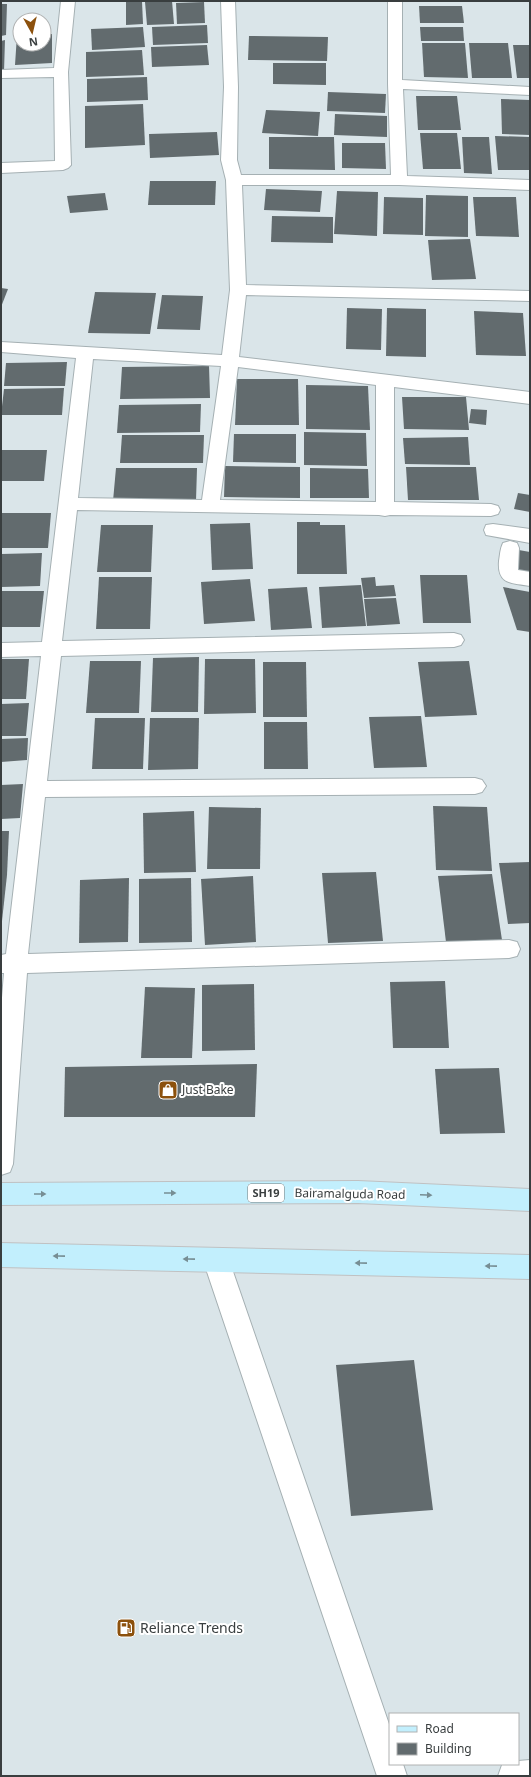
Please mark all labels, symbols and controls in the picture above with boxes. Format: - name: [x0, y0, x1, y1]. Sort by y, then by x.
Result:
- north arrow: [12, 12, 52, 52]
- text: N: [28, 34, 39, 50]
- shop icon: Just Bake: [157, 1079, 179, 1101]
- place label: Just Bake: [181, 1081, 234, 1098]
- road number: SH19: [248, 1184, 284, 1202]
- street label: Bairamalguda Road: [294, 1184, 406, 1203]
- one-way arrow: [164, 1190, 177, 1196]
- one-way arrow: [34, 1191, 47, 1197]
- one-way arrow: [420, 1192, 432, 1199]
- one-way arrow: [52, 1253, 65, 1259]
- one-way arrow: [182, 1256, 195, 1262]
- one-way arrow: [354, 1260, 367, 1266]
- one-way arrow: [484, 1263, 497, 1269]
- fuel station icon: Reliance Trends: [115, 1617, 137, 1639]
- place label: Reliance Trends: [140, 1618, 243, 1637]
- legend: [389, 1713, 519, 1765]
- text: Road: [425, 1720, 454, 1737]
- text: Building: [425, 1740, 472, 1757]

